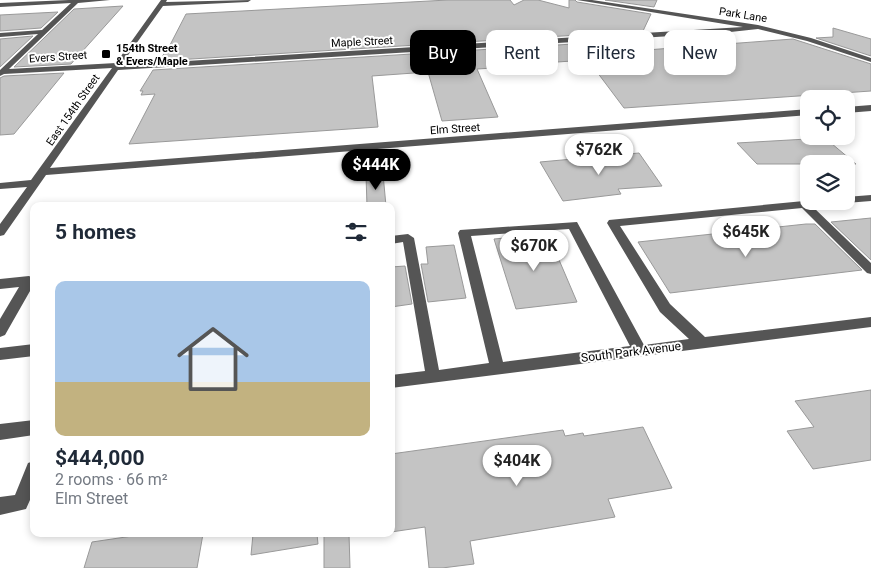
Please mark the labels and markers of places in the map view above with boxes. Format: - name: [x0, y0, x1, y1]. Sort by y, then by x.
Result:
- place label: 154th Street & Evers/Maple: [116, 42, 188, 68]
- marker: 154th Street & Evers/Maple: [100, 48, 112, 60]
- pin: $762K: [564, 134, 634, 176]
- pin: $444K: [341, 148, 411, 191]
- pin: $645K: [711, 216, 781, 258]
- pin: $670K: [499, 230, 569, 272]
- pin: $404K: [482, 444, 552, 487]

